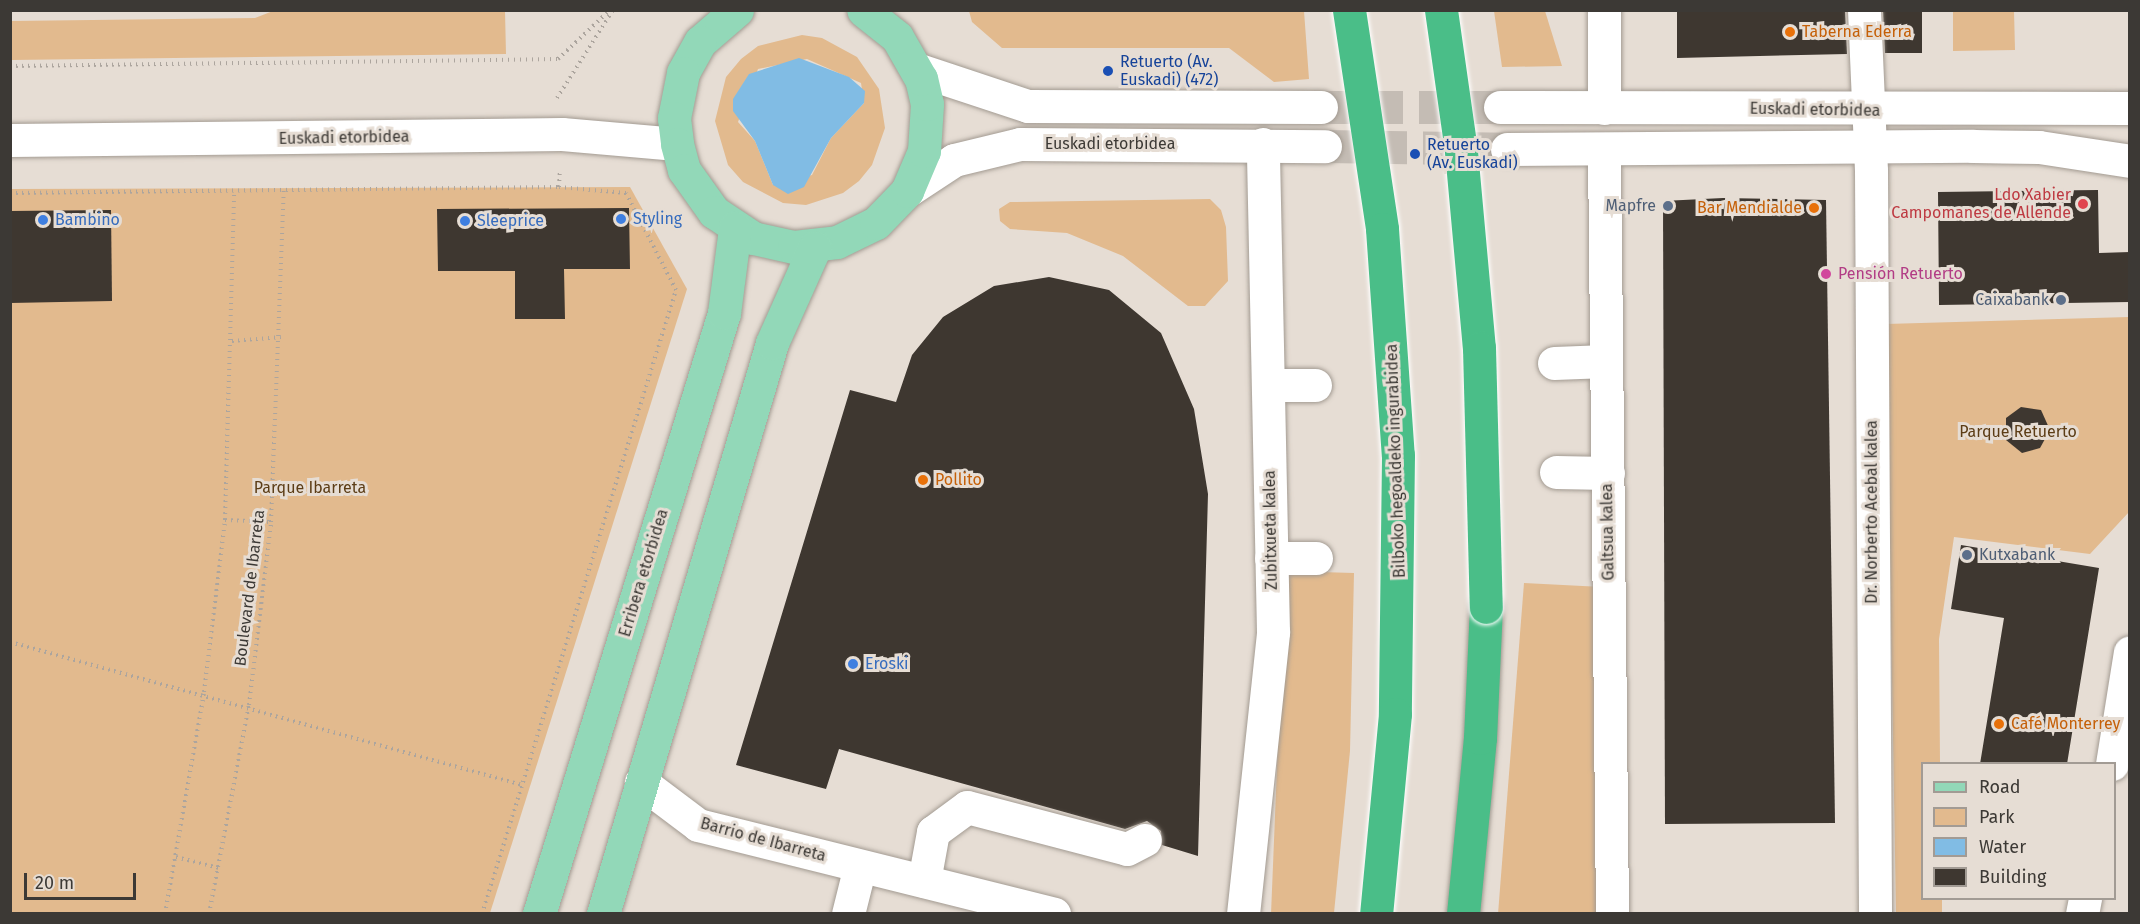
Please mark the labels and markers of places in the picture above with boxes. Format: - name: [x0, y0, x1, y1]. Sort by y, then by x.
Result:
- place label: Taberna Ederra: [1802, 22, 1912, 42]
- marker: Taberna Ederra: [1783, 25, 1797, 39]
- place label: Retuerto (Av. Euskadi) (472): [1120, 52, 1218, 90]
- marker: Retuerto (Av. Euskadi) (472): [1101, 64, 1115, 78]
- place label: Retuerto (Av. Euskadi): [1427, 135, 1518, 173]
- marker: Retuerto (Av. Euskadi): [1408, 147, 1422, 161]
- place label: Ldo Xabier Campomanes de Allende: [1891, 185, 2071, 223]
- place label: Mapfre: [1606, 196, 1656, 216]
- marker: Ldo Xabier Campomanes de Allende: [2076, 197, 2090, 211]
- place label: Bar Mendialde: [1697, 198, 1802, 218]
- marker: Mapfre: [1661, 199, 1675, 213]
- marker: Bar Mendialde: [1807, 201, 1821, 215]
- place label: Styling: [633, 209, 682, 229]
- place label: Bambino: [55, 210, 120, 230]
- place label: Sleeprice: [477, 211, 544, 231]
- marker: Styling: [614, 212, 628, 226]
- marker: Bambino: [36, 213, 50, 227]
- marker: Sleeprice: [458, 214, 472, 228]
- place label: Pensión Retuerto: [1838, 264, 1963, 284]
- marker: Pensión Retuerto: [1819, 267, 1833, 281]
- place label: Caixabank: [1975, 290, 2049, 310]
- marker: Caixabank: [2054, 293, 2068, 307]
- place label: Pollito: [935, 470, 982, 490]
- marker: Pollito: [916, 473, 930, 487]
- place label: Kutxabank: [1979, 545, 2055, 565]
- marker: Kutxabank: [1960, 548, 1974, 562]
- place label: Eroski: [865, 654, 909, 674]
- marker: Eroski: [846, 657, 860, 671]
- place label: Café Monterrey: [2011, 714, 2120, 734]
- marker: Café Monterrey: [1992, 717, 2006, 731]

